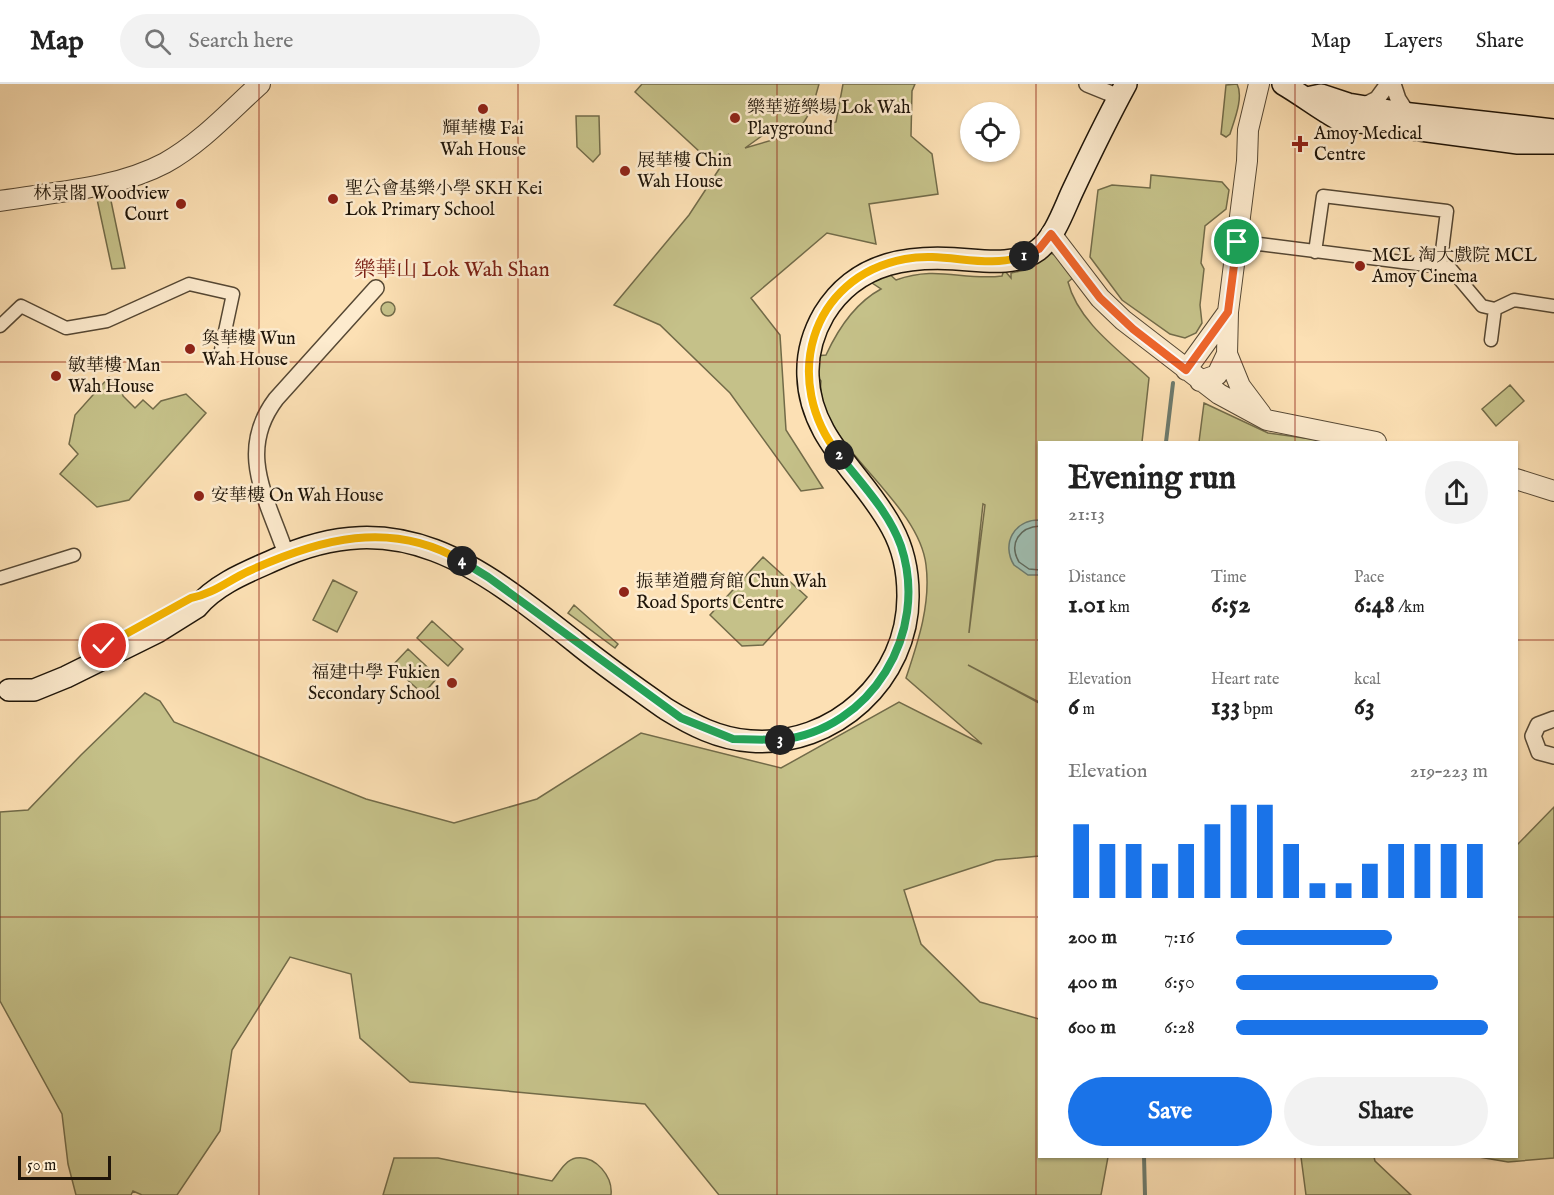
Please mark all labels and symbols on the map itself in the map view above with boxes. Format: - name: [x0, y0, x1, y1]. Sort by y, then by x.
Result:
- place label: 樂華遊樂場 Lok Wah Playground: [747, 97, 911, 141]
- marker: 輝華樓 Fai Wah House: [476, 102, 490, 116]
- marker: 樂華遊樂場 Lok Wah Playground: [728, 111, 742, 125]
- place label: 輝華樓 Fai Wah House: [440, 118, 526, 162]
- place label: Amoy Medical Centre: [1313, 123, 1422, 167]
- marker: Amoy Medical Centre: [1291, 135, 1309, 153]
- place label: 展華樓 Chin Wah House: [637, 150, 732, 194]
- marker: 展華樓 Chin Wah House: [618, 164, 632, 178]
- place label: 聖公會基樂小學 SKH Kei Lok Primary School: [345, 178, 543, 222]
- place label: 林景閣 Woodview Court: [33, 183, 170, 227]
- marker: 聖公會基樂小學 SKH Kei Lok Primary School: [326, 192, 340, 206]
- marker: 林景閣 Woodview Court: [174, 197, 188, 211]
- pin: [1211, 216, 1262, 267]
- pin: 1: [1009, 241, 1039, 271]
- place label: MCL 淘大戲院 MCL Amoy Cinema: [1371, 245, 1537, 289]
- district label: 樂華山 Lok Wah Shan: [354, 257, 550, 284]
- marker: MCL 淘大戲院 MCL Amoy Cinema: [1353, 259, 1367, 273]
- place label: 奐華樓 Wun Wah House: [202, 328, 296, 372]
- marker: 奐華樓 Wun Wah House: [183, 342, 197, 356]
- place label: 敏華樓 Man Wah House: [68, 355, 161, 399]
- marker: 敏華樓 Man Wah House: [49, 369, 63, 383]
- pin: 2: [824, 440, 854, 470]
- place label: 安華樓 On Wah House: [211, 485, 383, 508]
- marker: 安華樓 On Wah House: [192, 489, 206, 503]
- pin: 4: [447, 546, 477, 576]
- place label: 振華道體育館 Chun Wah Road Sports Centre: [636, 571, 827, 615]
- marker: 振華道體育館 Chun Wah Road Sports Centre: [617, 585, 631, 599]
- pin: [78, 620, 129, 671]
- place label: 福建中學 Fukien Secondary School: [308, 662, 440, 706]
- marker: 福建中學 Fukien Secondary School: [445, 676, 459, 690]
- pin: 3: [765, 725, 795, 755]
- scale bar: [18, 1153, 111, 1180]

